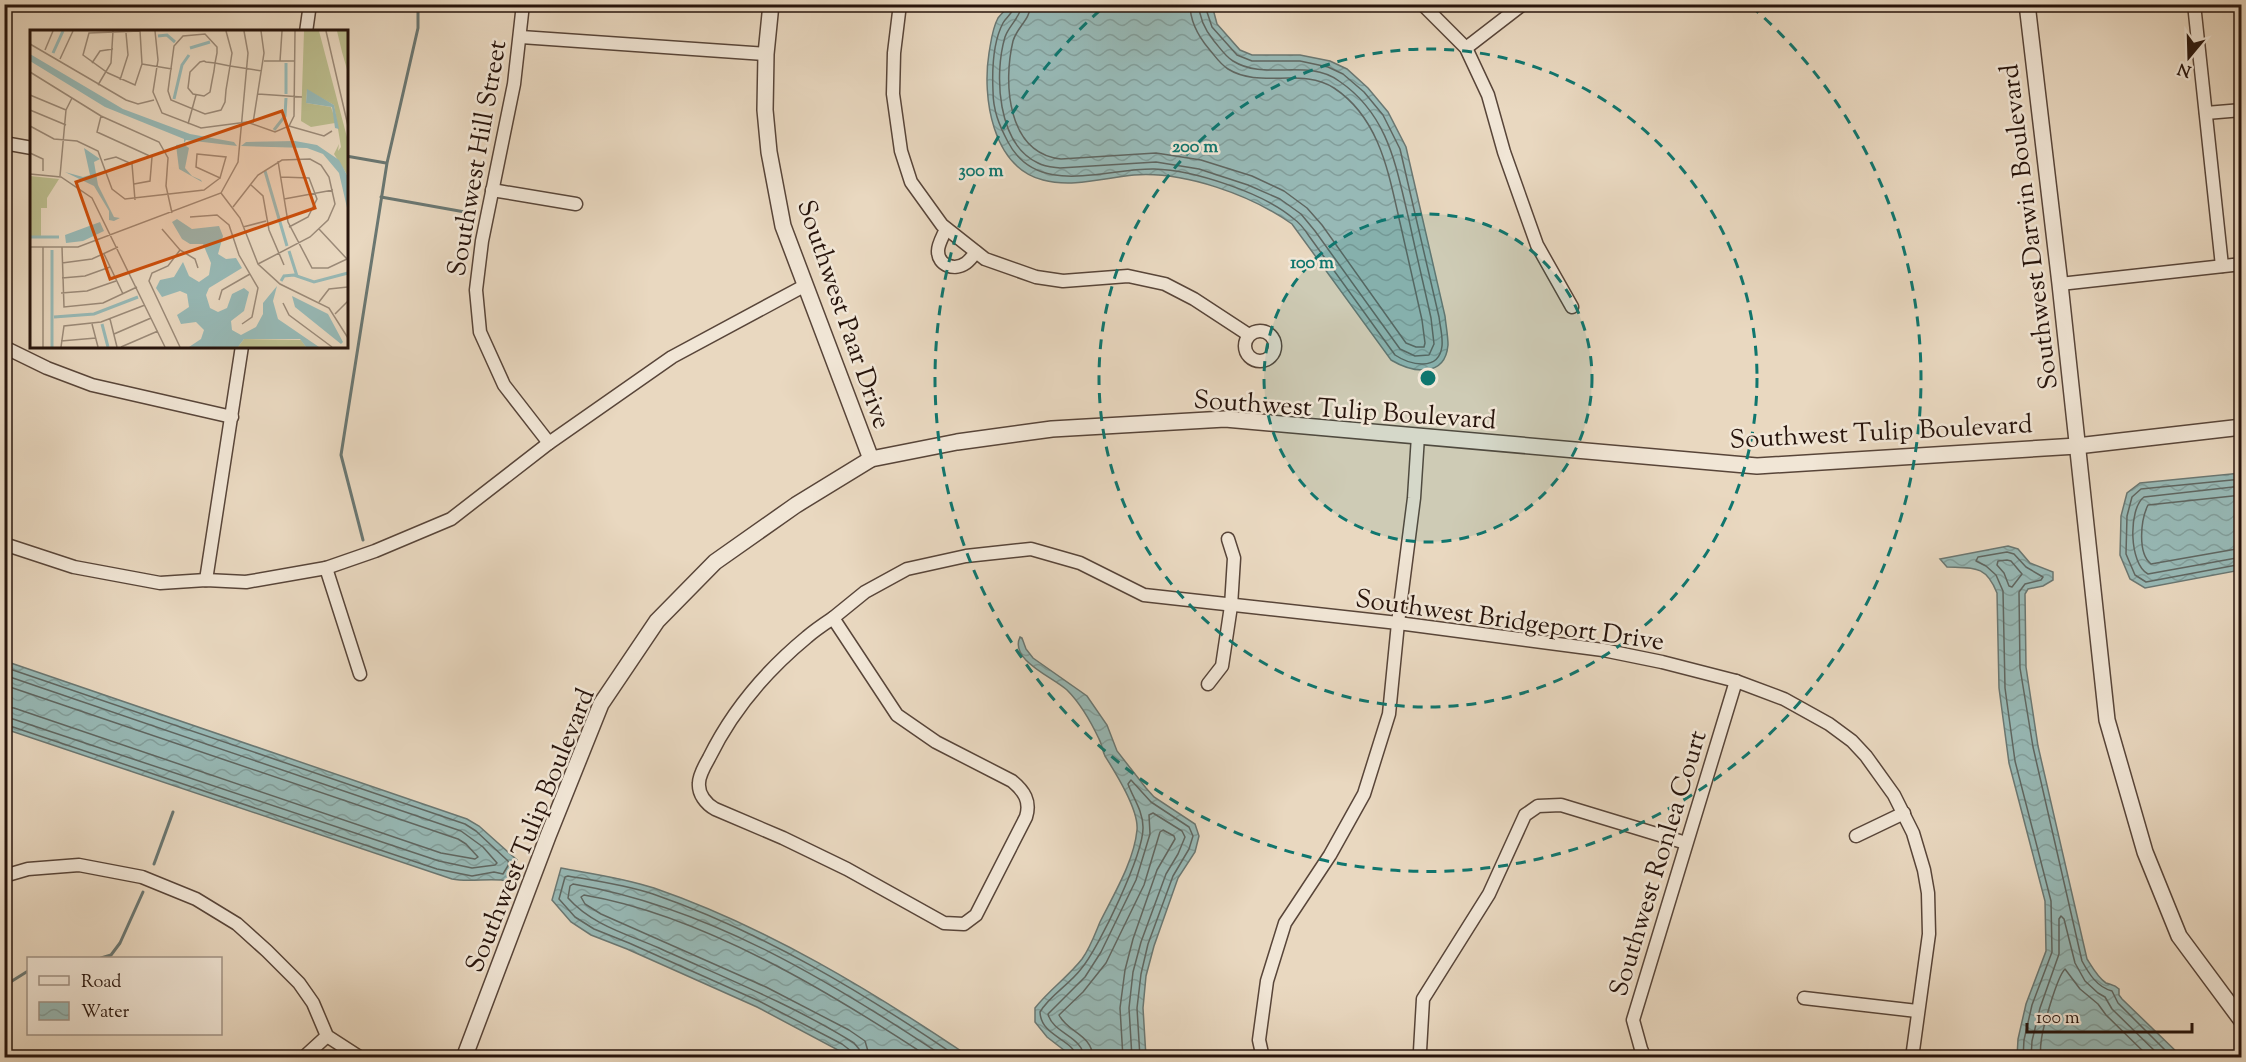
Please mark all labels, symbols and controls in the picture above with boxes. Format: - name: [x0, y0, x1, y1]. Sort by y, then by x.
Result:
- north arrow: [2159, 27, 2219, 87]
- inset map: [30, 30, 348, 348]
- street label: Southwest Hill Street: [439, 37, 517, 279]
- text: N: [2175, 56, 2195, 82]
- street label: Southwest Darwin Boulevard: [1992, 62, 2069, 392]
- text: 200 m: [1172, 135, 1218, 161]
- text: 300 m: [959, 159, 1004, 185]
- street label: Southwest Paar Drive: [786, 195, 899, 434]
- text: 100 m: [1290, 251, 1334, 277]
- centre of rings: [1418, 368, 1438, 388]
- street label: Southwest Tulip Boulevard: [1192, 382, 1498, 441]
- street label: Southwest Tulip Boulevard: [1729, 407, 2034, 460]
- street label: Southwest Bridgeport Drive: [1353, 581, 1667, 661]
- street label: Southwest Tulip Boulevard: [457, 683, 605, 979]
- street label: Southwest Ronlea Court: [1601, 726, 1717, 1001]
- legend: [27, 957, 222, 1035]
- text: Road: [81, 970, 121, 996]
- scale bar: [2027, 996, 2192, 1034]
- text: Water: [81, 1000, 130, 1026]
- text: 100 m: [2036, 1006, 2080, 1032]

